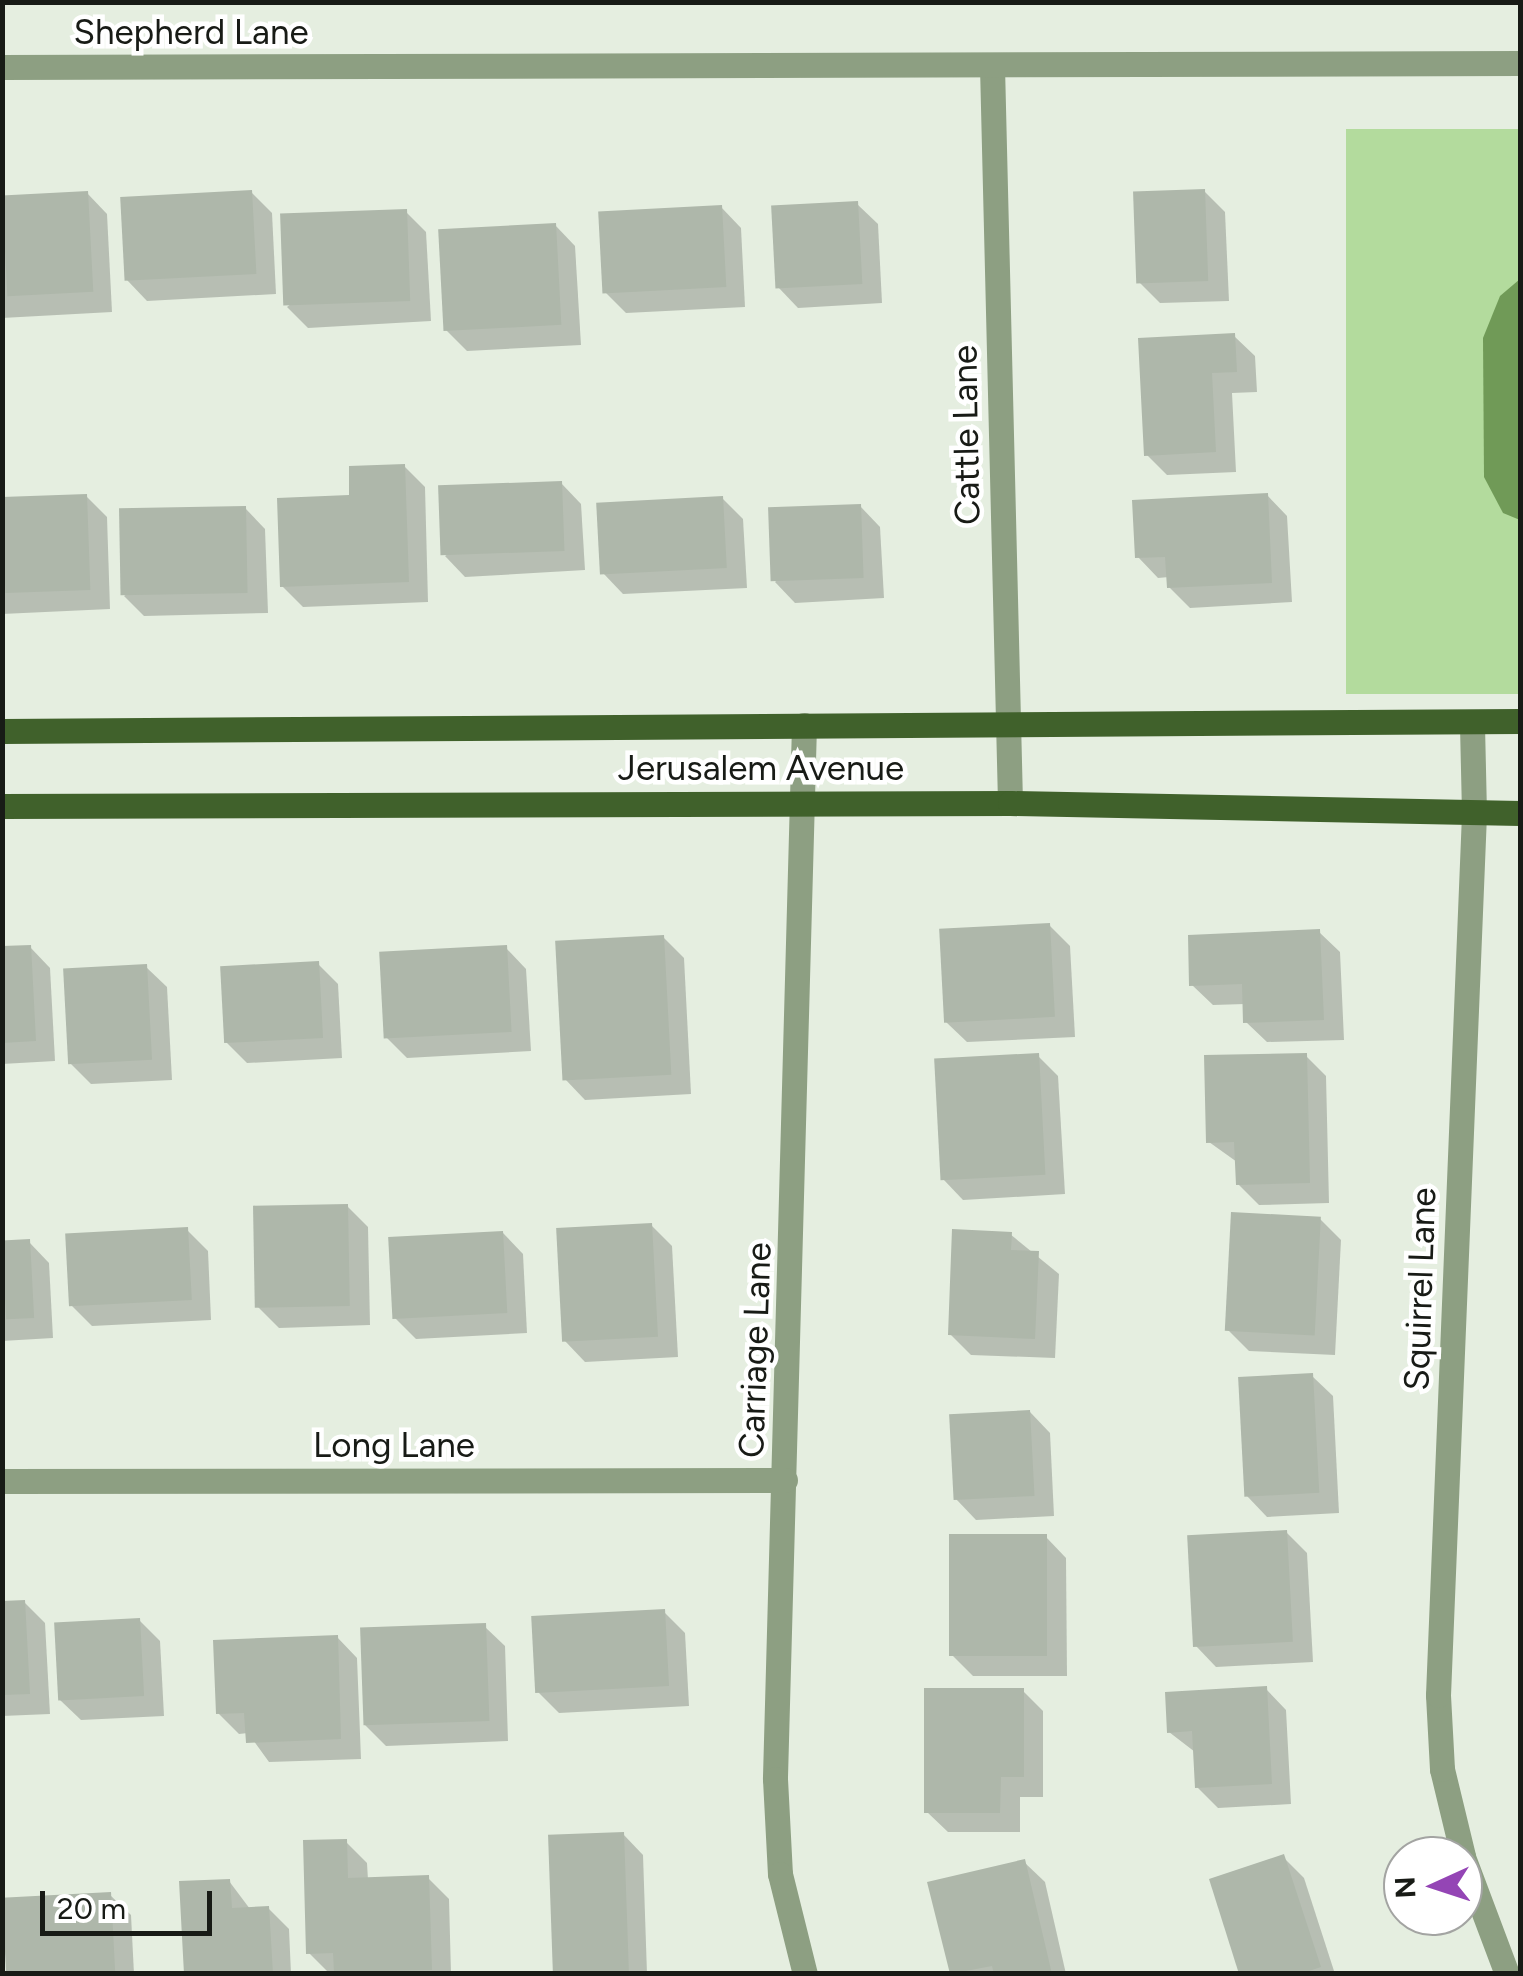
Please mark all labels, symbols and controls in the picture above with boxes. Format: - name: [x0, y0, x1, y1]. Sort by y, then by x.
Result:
- street label: Shepherd Lane: [73, 11, 309, 53]
- street label: Cattle Lane: [943, 345, 989, 525]
- street label: Jerusalem Avenue: [618, 747, 904, 789]
- street label: Squirrel Lane: [1395, 1187, 1445, 1391]
- street label: Carriage Lane: [730, 1241, 780, 1459]
- street label: Long Lane: [313, 1424, 475, 1466]
- north arrow: [1383, 1836, 1483, 1936]
- scale bar: [45, 1871, 218, 1933]
- text: N: [1387, 1876, 1423, 1899]
- text: 20 m: [57, 1890, 126, 1927]

